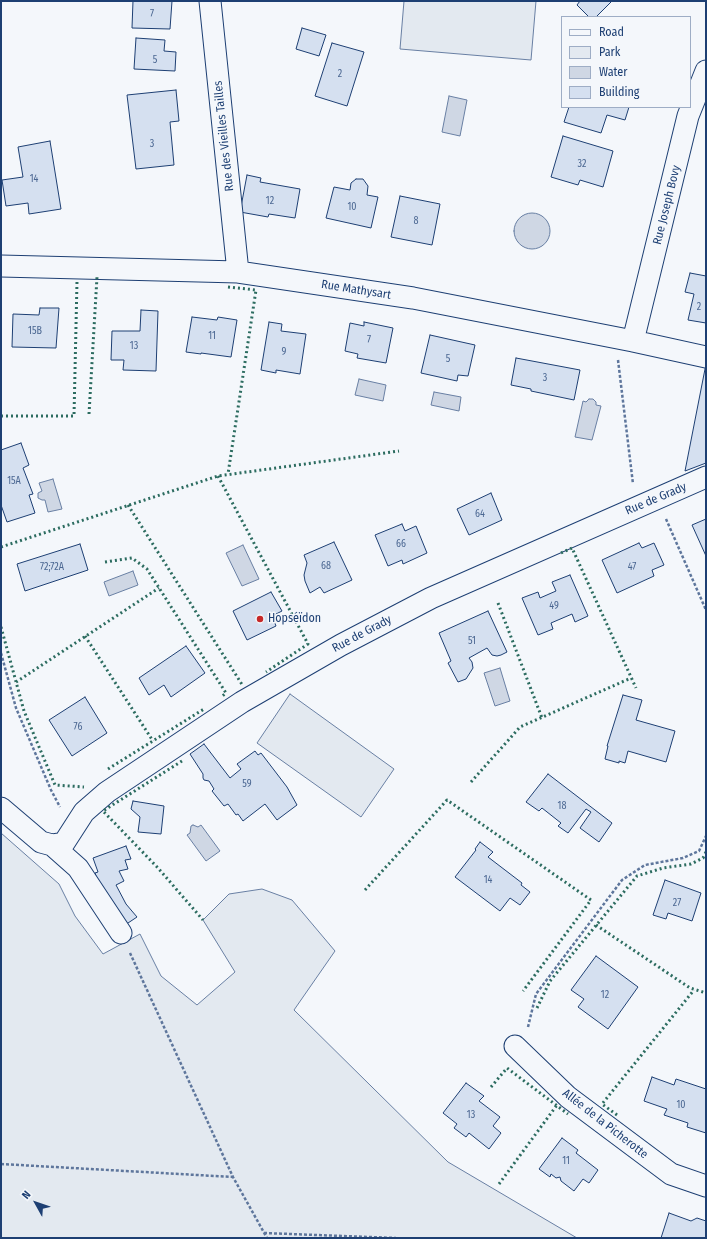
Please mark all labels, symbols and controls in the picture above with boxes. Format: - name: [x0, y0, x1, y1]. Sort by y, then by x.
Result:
- house number: 7: [150, 8, 154, 20]
- legend: [561, 16, 691, 108]
- text: Road: [599, 25, 624, 39]
- text: Park: [599, 45, 620, 59]
- house number: 5: [153, 54, 157, 66]
- text: Water: [599, 65, 627, 79]
- house number: 2: [338, 68, 342, 80]
- street label: Rue des Vieilles Tailles: [211, 80, 237, 192]
- text: Building: [599, 85, 639, 99]
- house number: 3: [150, 138, 154, 150]
- house number: 32: [578, 158, 586, 170]
- street label: Rue Joseph Bovy: [650, 164, 684, 246]
- house number: 14: [30, 173, 38, 185]
- house number: 12: [266, 195, 274, 207]
- house number: 10: [347, 201, 357, 213]
- house number: 8: [414, 215, 418, 227]
- street label: Rue Mathysart: [320, 277, 392, 303]
- house number: 2: [697, 301, 701, 313]
- house number: 15B: [28, 325, 42, 337]
- house number: 11: [208, 330, 216, 342]
- house number: 7: [367, 334, 371, 346]
- house number: 13: [130, 340, 138, 352]
- house number: 9: [282, 346, 286, 358]
- house number: 5: [446, 353, 450, 365]
- house number: 3: [543, 372, 547, 384]
- house number: 15A: [7, 475, 21, 487]
- street label: Rue de Grady: [623, 480, 689, 518]
- house number: 64: [475, 508, 485, 520]
- house number: 66: [396, 538, 406, 550]
- house number: 68: [321, 560, 331, 572]
- house number: 72;72A: [40, 561, 64, 573]
- house number: 47: [628, 561, 636, 573]
- house number: 49: [549, 600, 559, 612]
- place label: Hopséïdon: [268, 612, 321, 626]
- street label: Rue de Grady: [330, 612, 394, 656]
- marker: Hopséïdon: [255, 614, 265, 624]
- house number: 51: [468, 635, 476, 647]
- house number: 76: [74, 721, 82, 733]
- house number: 59: [242, 778, 252, 790]
- house number: 18: [558, 800, 566, 812]
- house number: 14: [484, 874, 492, 886]
- house number: 27: [673, 897, 681, 909]
- house number: 12: [601, 989, 609, 1001]
- street label: Allée de la Picherotte: [559, 1086, 651, 1162]
- house number: 10: [676, 1099, 686, 1111]
- house number: 13: [467, 1109, 475, 1121]
- house number: 11: [562, 1155, 570, 1167]
- north arrow: [16, 1183, 56, 1223]
- text: N: [19, 1188, 34, 1202]

